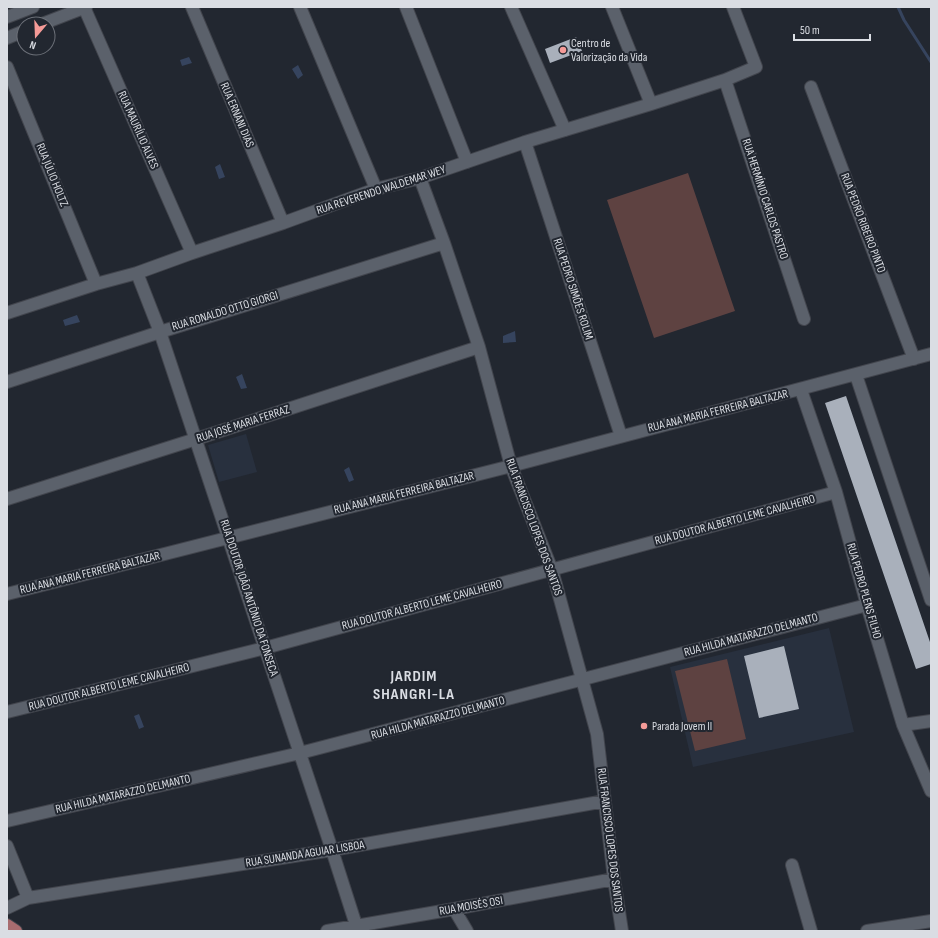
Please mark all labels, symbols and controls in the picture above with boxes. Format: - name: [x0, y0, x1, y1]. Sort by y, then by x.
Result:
- north arrow: [16, 16, 56, 56]
- scale bar: [794, 16, 870, 42]
- text: 50 m: [800, 23, 820, 38]
- place label: Centro de Valorização da Vida: [571, 36, 648, 65]
- text: N: [28, 38, 38, 52]
- marker: Centro de Valorização da Vida: [558, 45, 568, 55]
- street label: RUA ERNANI DIAS: [217, 80, 257, 150]
- street label: RUA MAURÍLIO ALVES: [114, 89, 162, 171]
- street label: RUA HERMÍNIO CARLOS PASTRO: [738, 137, 792, 261]
- street label: RUA JÚLIO HOLTZ: [32, 141, 72, 209]
- street label: RUA REVERENDO WALDEMAR WEY: [314, 162, 448, 218]
- street label: RUA PEDRO RIBEIRO PINTO: [837, 171, 889, 275]
- street label: RUA PEDRO SIMÕES ROLIM: [550, 236, 596, 342]
- street label: RUA RONALDO OTTO GIORGI: [170, 288, 280, 334]
- street label: RUA ANA MARIA FERREIRA BALTAZAR: [646, 386, 790, 436]
- street label: RUA JOSÉ MARIA FERRAZ: [195, 402, 291, 446]
- street label: RUA FRANCISCO LOPES DOS SANTOS: [502, 456, 566, 598]
- street label: RUA ANA MARIA FERREIRA BALTAZAR: [332, 468, 476, 518]
- street label: RUA DOUTOR ALBERTO LEME CAVALHEIRO: [653, 491, 817, 549]
- street label: RUA DOUTOR JOÃO ANTÔNIO DA FONSECA: [217, 518, 282, 679]
- street label: RUA PEDRO PLENS FILHO: [843, 541, 885, 641]
- street label: RUA ANA MARIA FERREIRA BALTAZAR: [18, 548, 162, 598]
- street label: RUA DOUTOR ALBERTO LEME CAVALHEIRO: [340, 576, 504, 634]
- street label: RUA HILDA MATARAZZO DELMANTO: [682, 610, 820, 660]
- street label: RUA DOUTOR ALBERTO LEME CAVALHEIRO: [27, 660, 191, 714]
- district label: JARDIM SHANGRI-LA: [373, 667, 455, 704]
- street label: RUA HILDA MATARAZZO DELMANTO: [369, 693, 507, 743]
- place label: Parada Jovem II: [652, 719, 712, 734]
- marker: Parada Jovem II: [639, 721, 649, 731]
- street label: RUA FRANCISCO LOPES DOS SANTOS: [594, 767, 626, 913]
- street label: RUA HILDA MATARAZZO DELMANTO: [54, 771, 192, 817]
- street label: RUA SUNANDA AGUIAR LISBOA: [245, 837, 366, 871]
- street label: RUA MOISÉS OSI: [438, 893, 504, 919]

